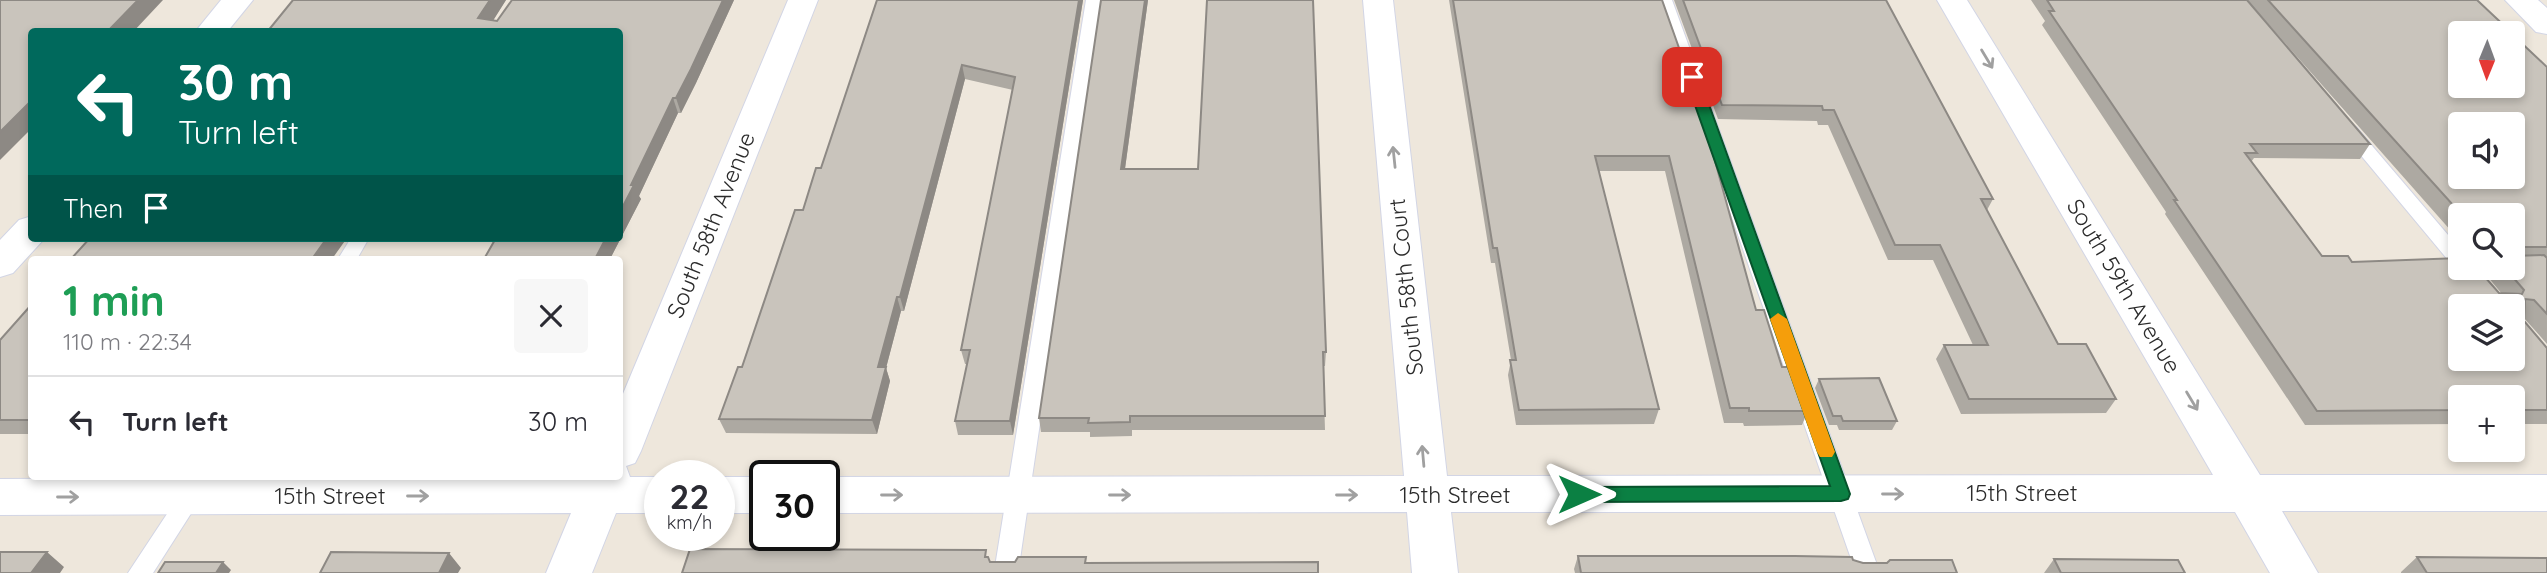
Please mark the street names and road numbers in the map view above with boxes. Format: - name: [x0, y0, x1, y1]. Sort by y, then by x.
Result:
- street label: South 58th Avenue: [660, 128, 761, 322]
- street label: South 59th Avenue: [2061, 193, 2188, 378]
- street label: South 58th Court: [1382, 197, 1429, 377]
- street label: 15th Street: [1966, 478, 2078, 507]
- street label: 15th Street: [1399, 480, 1511, 509]
- street label: 15th Street: [274, 481, 386, 510]

